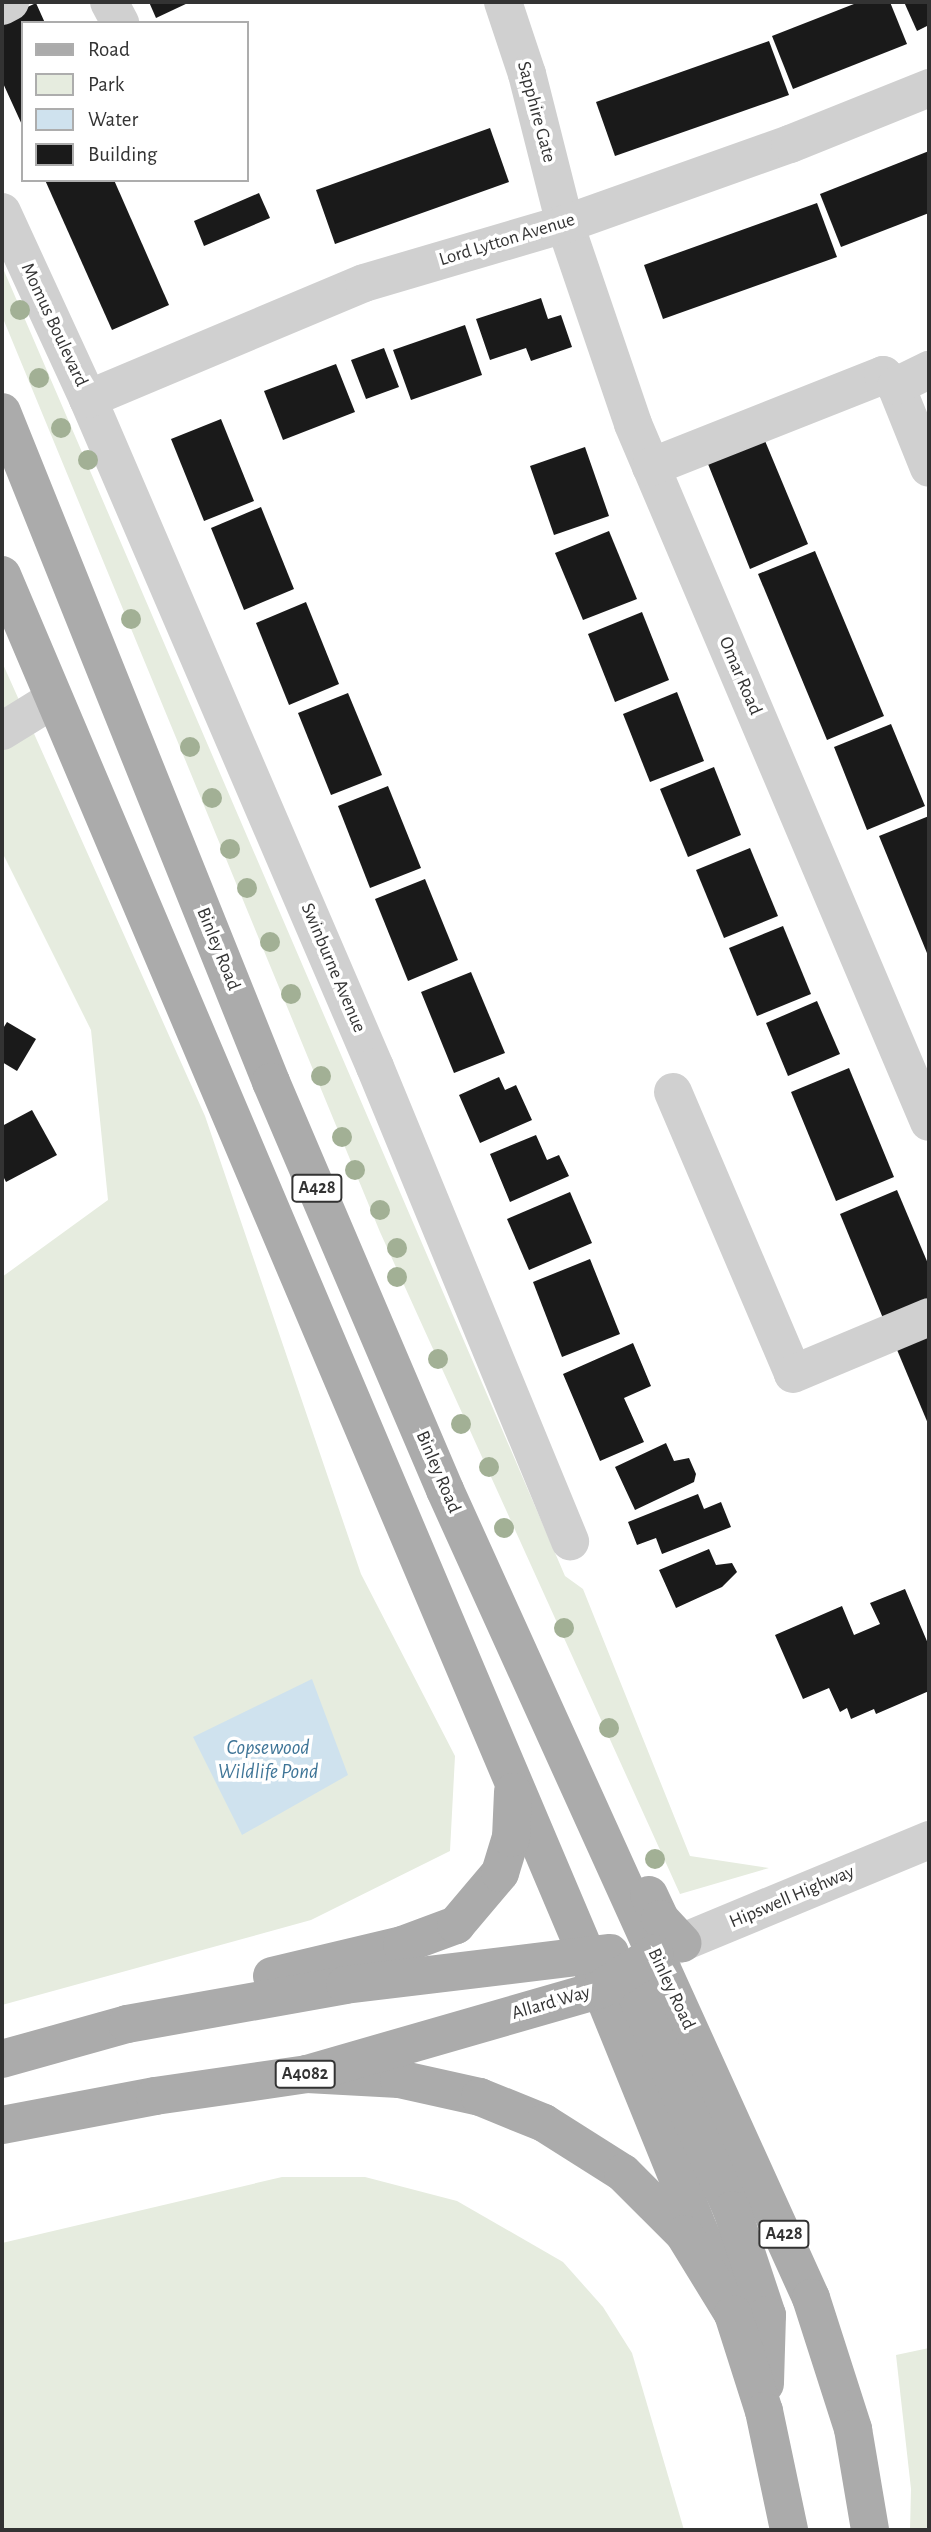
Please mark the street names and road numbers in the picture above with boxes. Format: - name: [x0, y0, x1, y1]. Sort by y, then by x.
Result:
- street label: Sapphire Gate: [512, 59, 560, 165]
- street label: Lord Lytton Avenue: [436, 209, 578, 271]
- street label: Momus Boulevard: [15, 260, 93, 390]
- street label: Omar Road: [713, 633, 767, 719]
- street label: Swinburne Avenue: [295, 900, 371, 1036]
- street label: Binley Road: [191, 904, 245, 994]
- road number: A428: [291, 1174, 343, 1203]
- street label: Binley Road: [410, 1427, 466, 1517]
- street label: Hipswell Highway: [726, 1860, 858, 1934]
- street label: Binley Road: [642, 1945, 700, 2033]
- street label: Allard Way: [509, 1981, 593, 2025]
- road number: A4082: [274, 2060, 336, 2088]
- road number: A428: [758, 2220, 810, 2248]

